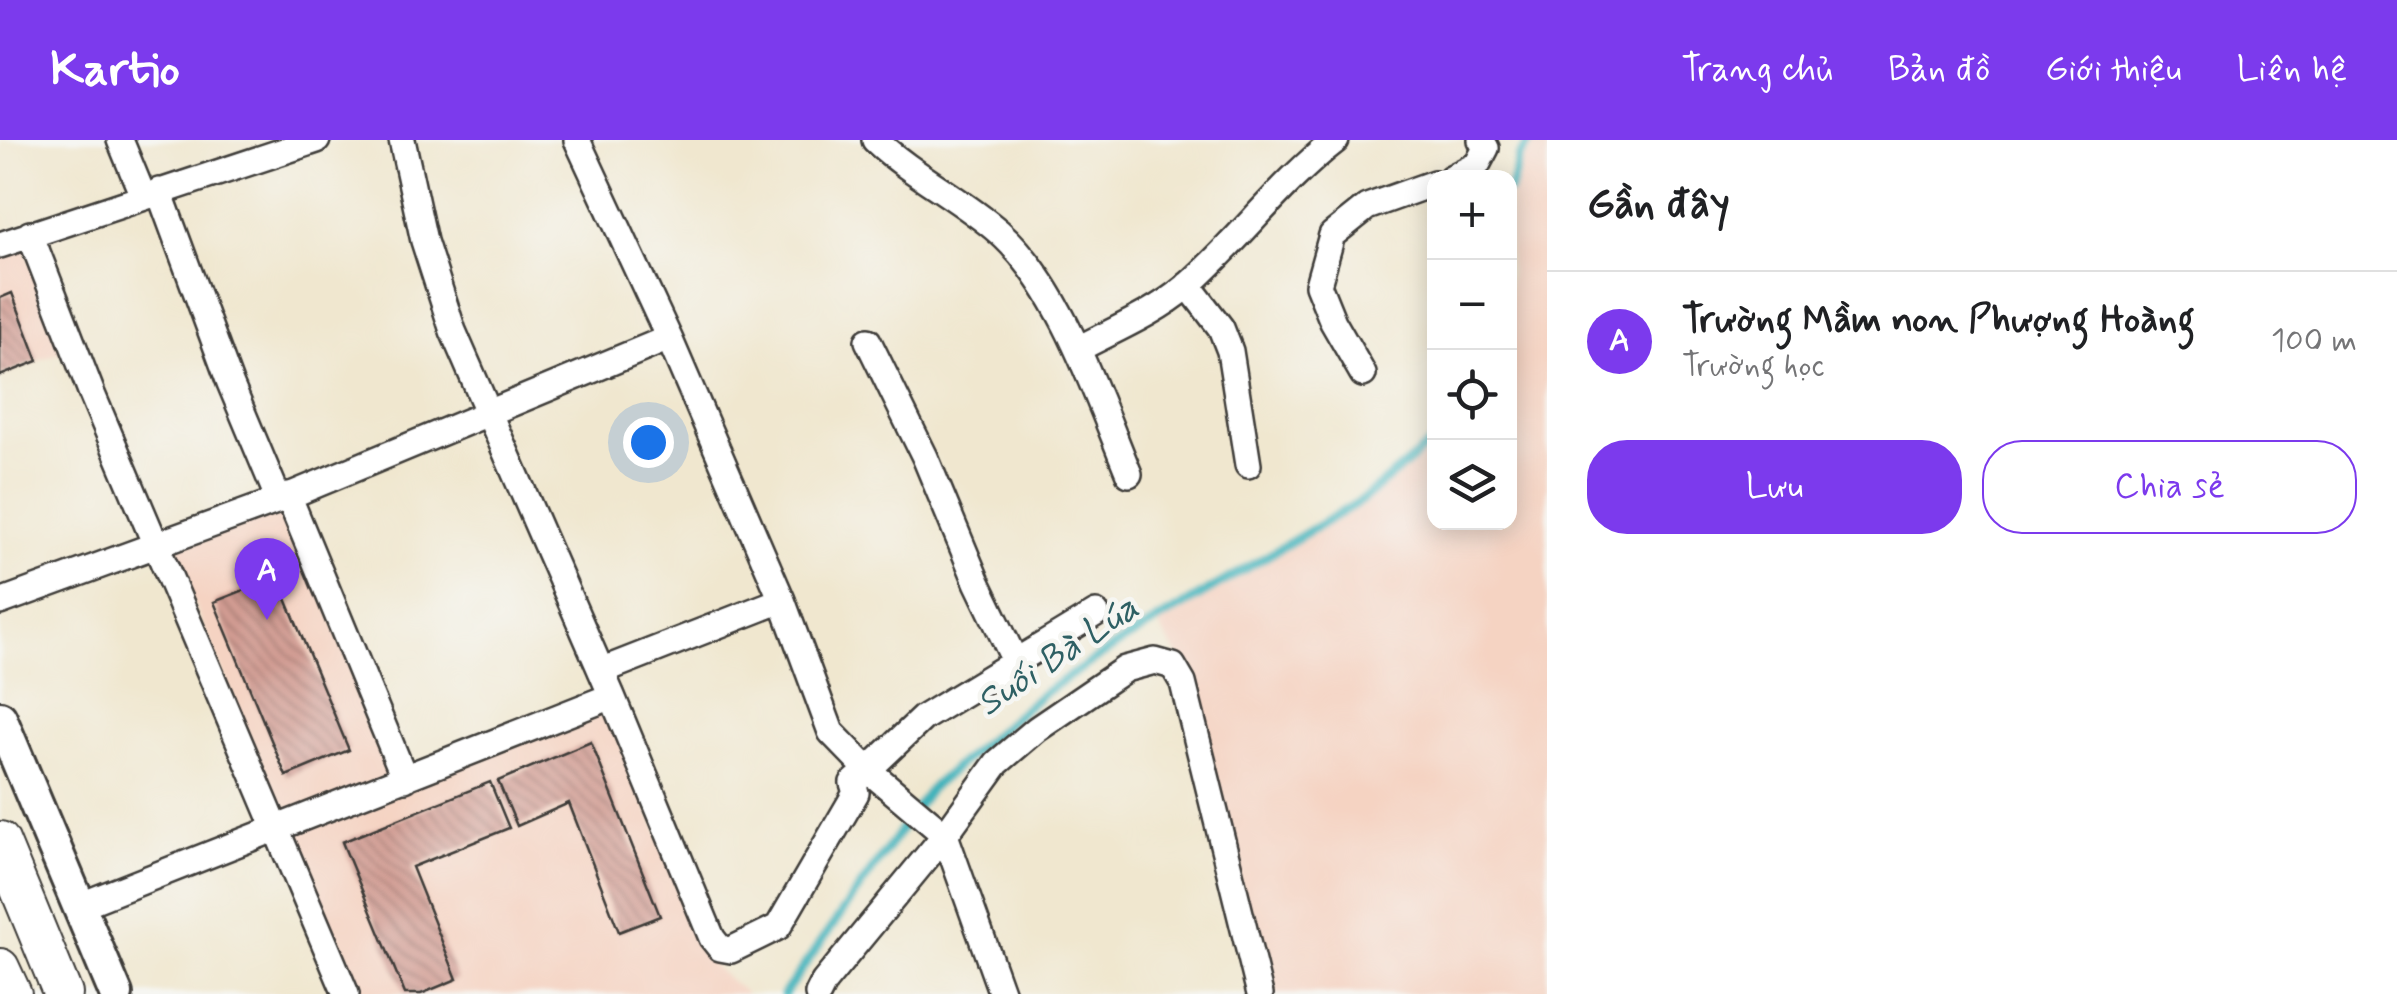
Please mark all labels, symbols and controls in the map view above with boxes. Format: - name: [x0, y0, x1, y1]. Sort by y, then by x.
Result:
- text: Kartio: [50, 39, 180, 102]
- text: Trang chủ: [1681, 47, 1833, 93]
- text: Bản đồ: [1888, 47, 1990, 93]
- text: Giới thiệu: [2045, 47, 2182, 93]
- text: Liên hệ: [2237, 47, 2347, 93]
- map controls: [1427, 170, 1517, 530]
- button: +: [1427, 170, 1517, 260]
- text: Gần đây: [1587, 178, 1730, 233]
- button: −: [1427, 260, 1517, 350]
- text: Trường Mầm non Phượng Hoàng: [1682, 296, 2195, 345]
- text: A: [1609, 320, 1630, 362]
- text: 100 m: [2271, 320, 2357, 362]
- text: Trường học: [1682, 345, 1824, 387]
- button: locate: [1427, 350, 1517, 440]
- your location: [623, 417, 674, 468]
- button: layers: [1427, 440, 1517, 530]
- button: Lưu: [1587, 440, 1962, 534]
- button: Chia sẻ: [1982, 440, 2357, 534]
- pin: A: [234, 538, 300, 620]
- water label: Suối Bà Lúa: [967, 584, 1149, 728]

